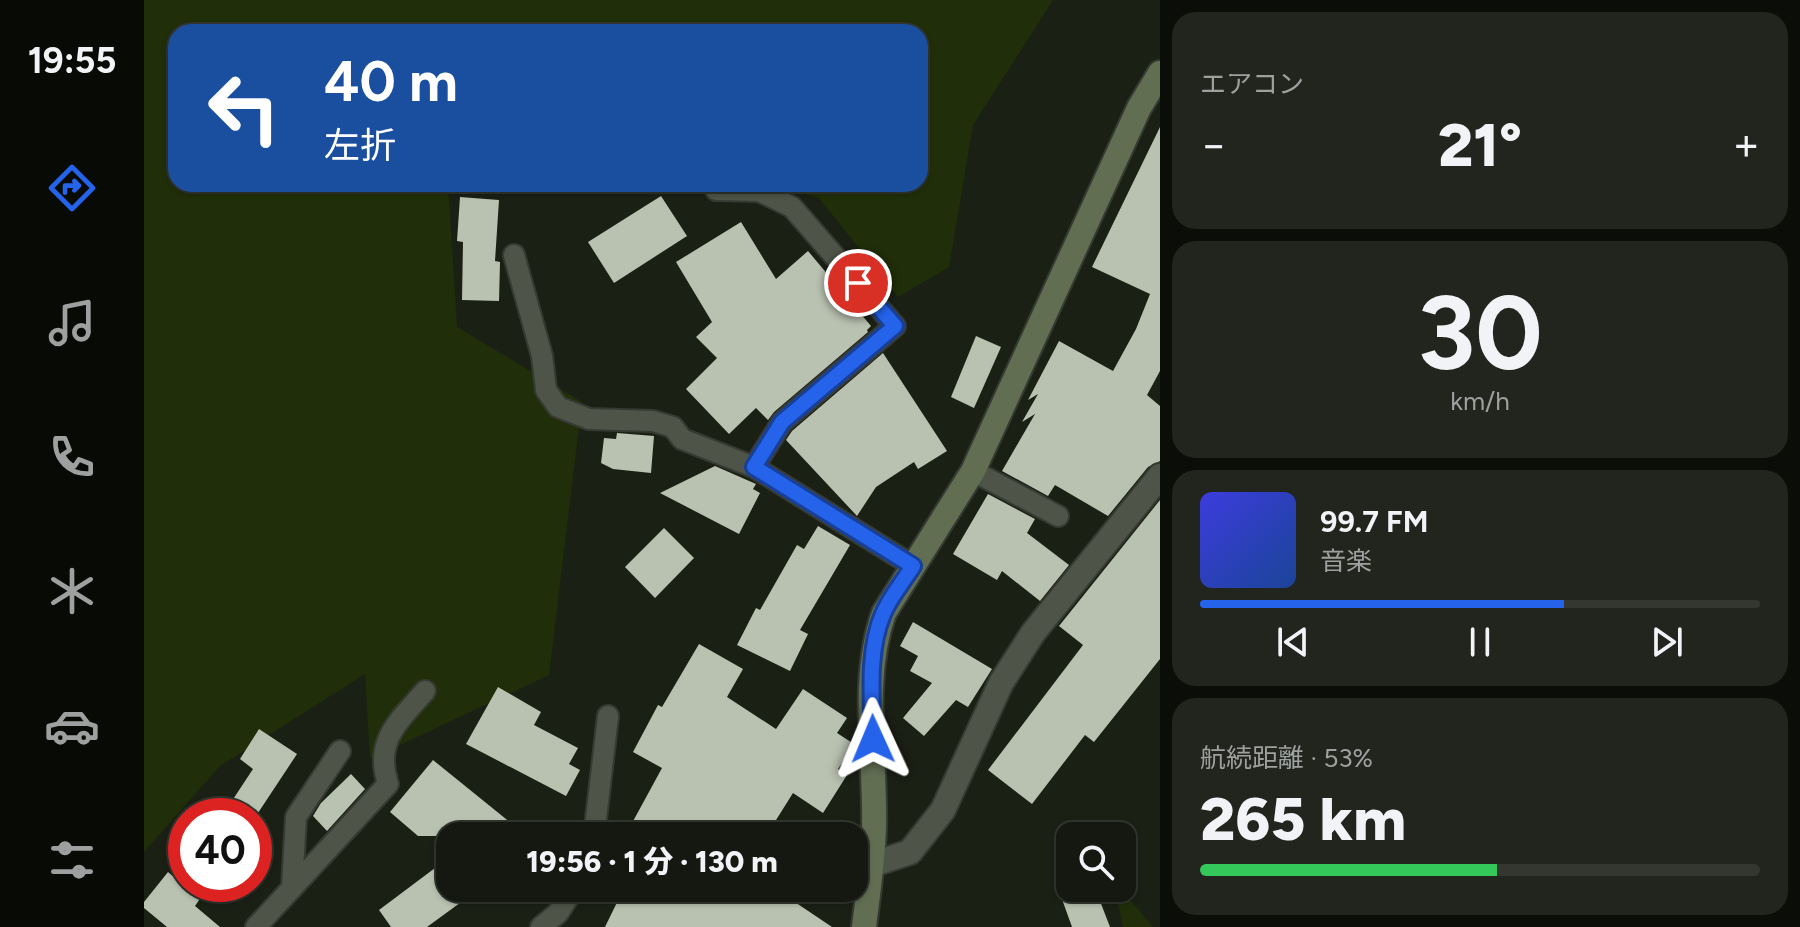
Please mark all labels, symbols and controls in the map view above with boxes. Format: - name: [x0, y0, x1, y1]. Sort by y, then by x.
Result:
- text: 19:55: [28, 39, 116, 82]
- text: 40 m: [324, 48, 458, 115]
- icon: left: [192, 56, 296, 160]
- text: エアコン: [1200, 68, 1304, 100]
- text: 21°: [1438, 109, 1522, 181]
- text: −: [1200, 118, 1227, 171]
- text: +: [1733, 118, 1760, 171]
- text: 左折: [324, 124, 396, 167]
- icon: directions: [44, 160, 100, 216]
- pin: [824, 249, 892, 317]
- icon: arrive: [836, 261, 880, 305]
- text: 30: [1417, 270, 1543, 395]
- icon: music: [44, 295, 100, 351]
- text: km/h: [1450, 385, 1510, 417]
- icon: phone: [44, 429, 100, 485]
- text: 99.7 FM: [1320, 503, 1428, 540]
- text: 音楽: [1320, 545, 1372, 577]
- icon: climate: [44, 563, 100, 619]
- icon: previous: [1271, 620, 1315, 664]
- icon: pause: [1458, 620, 1502, 664]
- icon: next: [1645, 620, 1689, 664]
- position arrow: [831, 697, 915, 781]
- icon: car: [44, 698, 100, 754]
- text: 航続距離 · 53%: [1200, 742, 1373, 774]
- text: 265 km: [1200, 783, 1406, 855]
- speed limit sign: 40: [168, 798, 272, 902]
- map controls: [1056, 822, 1136, 902]
- button: search: [1056, 822, 1136, 902]
- icon: filters: [44, 832, 100, 888]
- text: 19:56 · 1 分 · 130 m: [526, 843, 778, 880]

